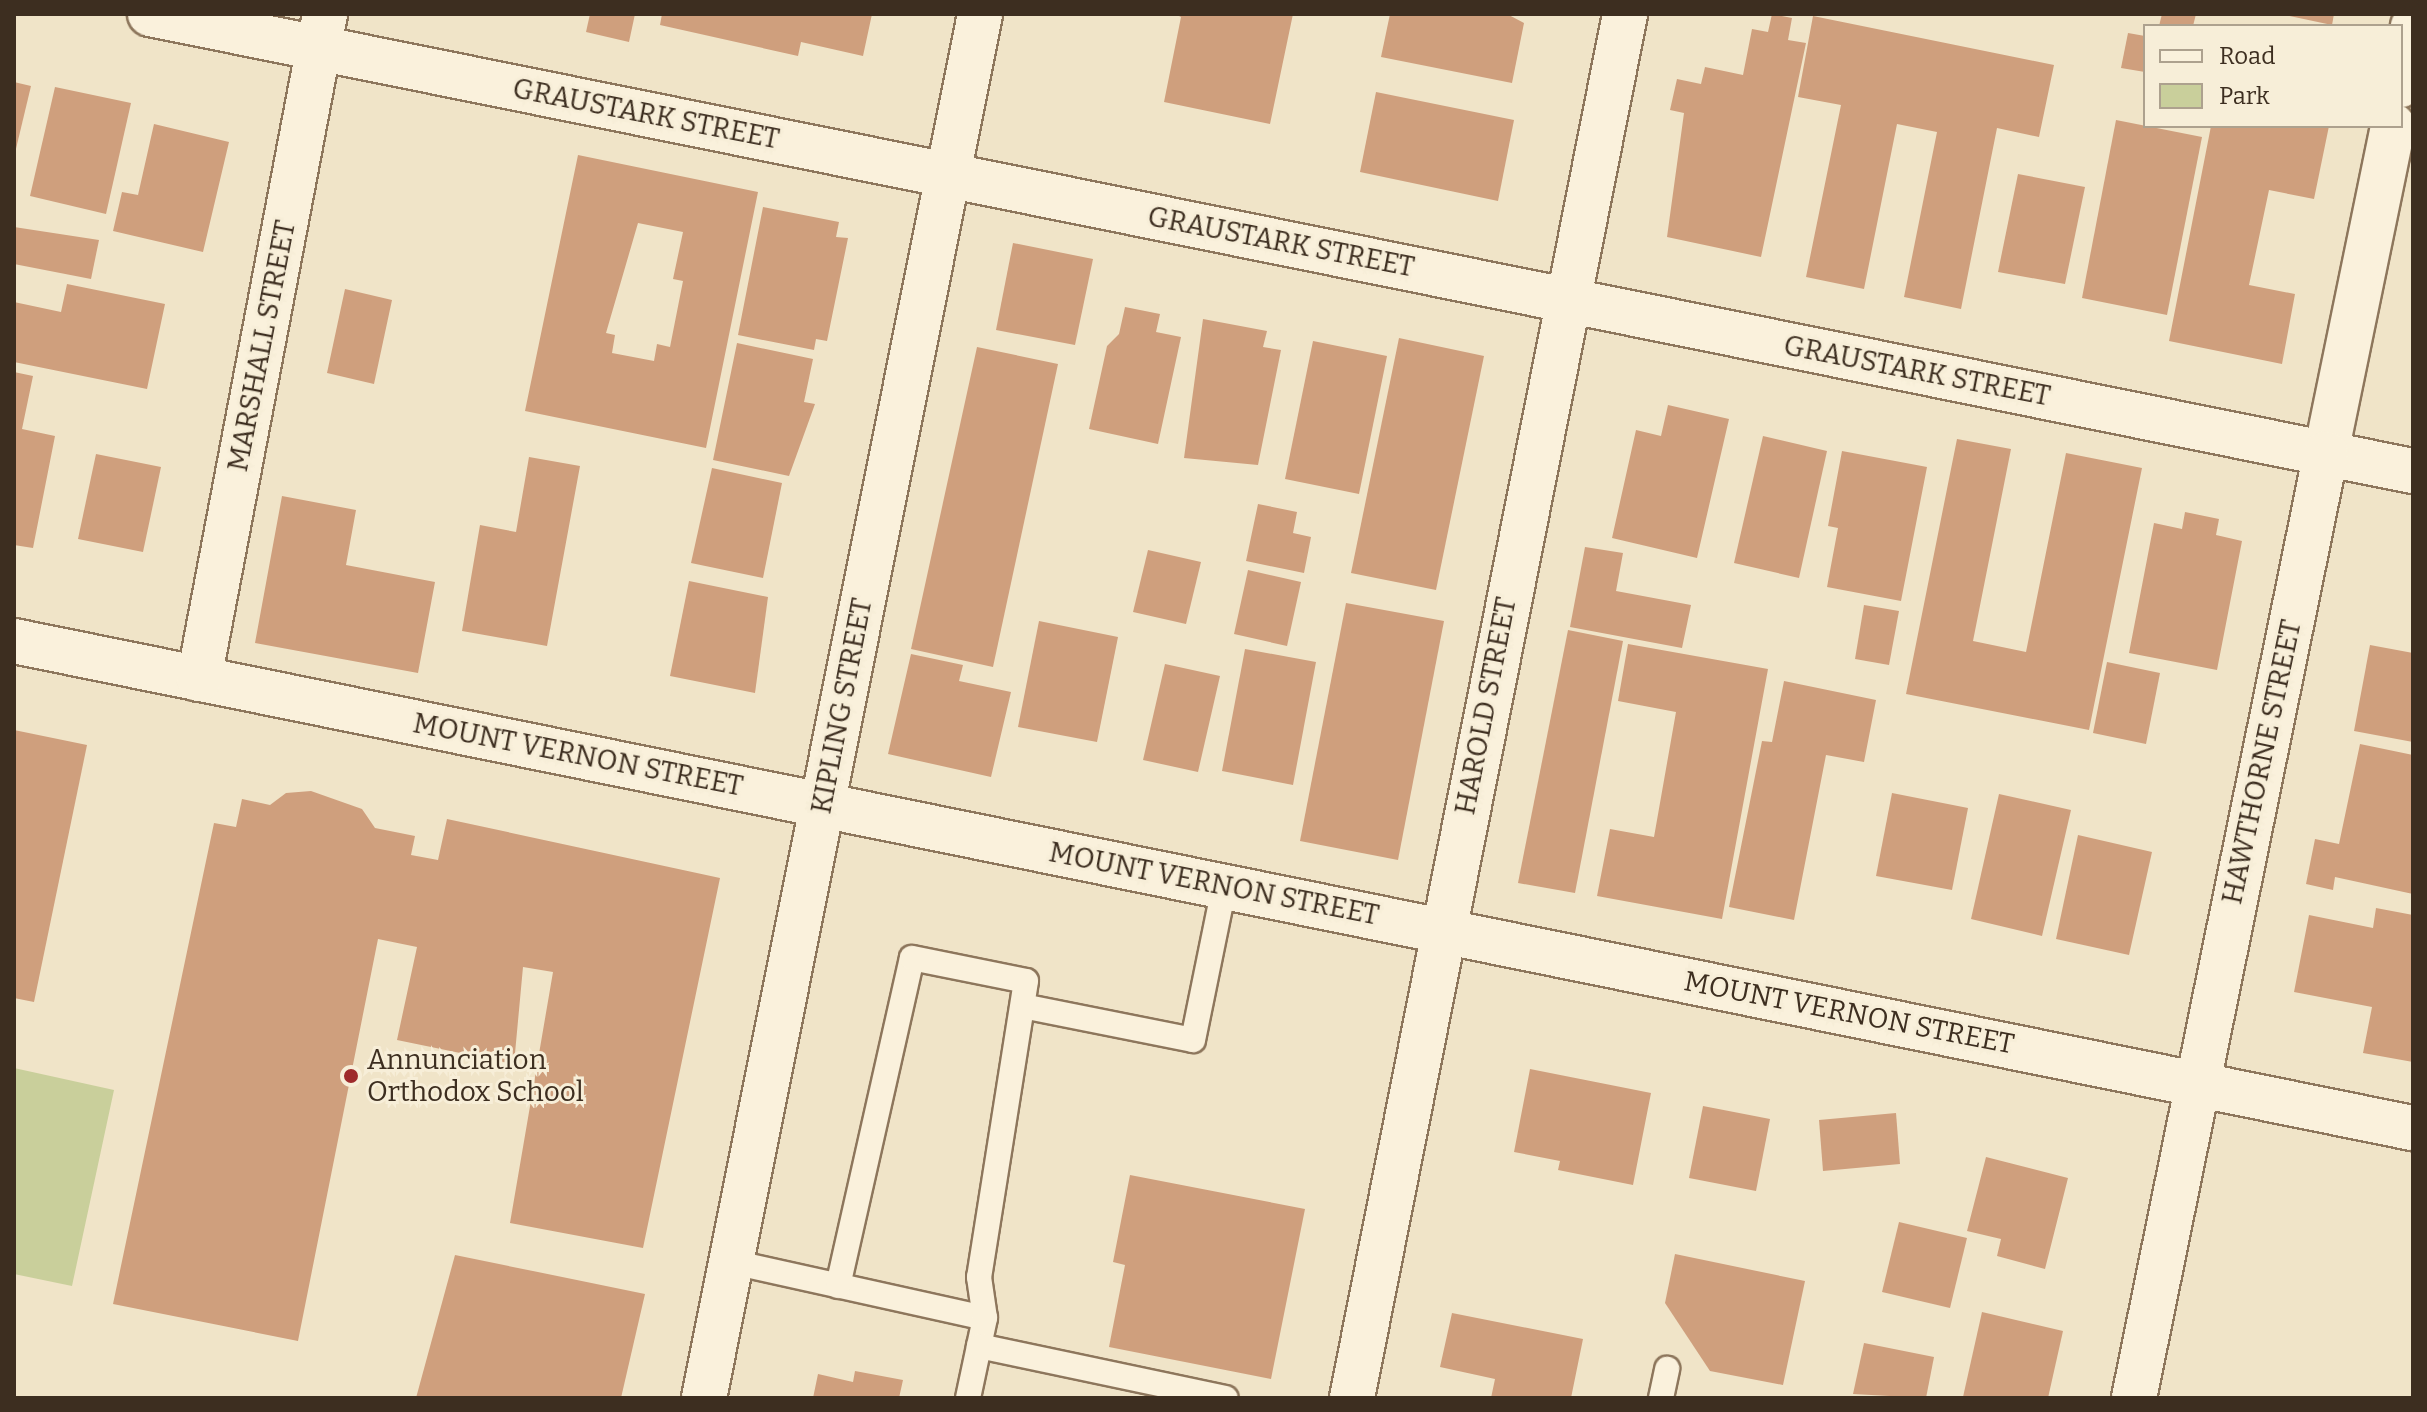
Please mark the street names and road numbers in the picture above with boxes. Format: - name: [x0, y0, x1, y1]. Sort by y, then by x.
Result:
- street label: GRAUSTARK STREET: [510, 72, 782, 156]
- street label: GRAUSTARK STREET: [1145, 200, 1417, 284]
- street label: MARSHALL STREET: [221, 218, 303, 474]
- street label: GRAUSTARK STREET: [1781, 329, 2053, 413]
- street label: HAROLD STREET: [1448, 595, 1524, 817]
- street label: KIPLING STREET: [805, 596, 879, 816]
- street label: HAWTHORNE STREET: [2215, 617, 2309, 907]
- street label: MOUNT VERNON STREET: [410, 707, 746, 803]
- street label: MOUNT VERNON STREET: [1046, 836, 1382, 932]
- street label: MOUNT VERNON STREET: [1681, 965, 2017, 1061]

